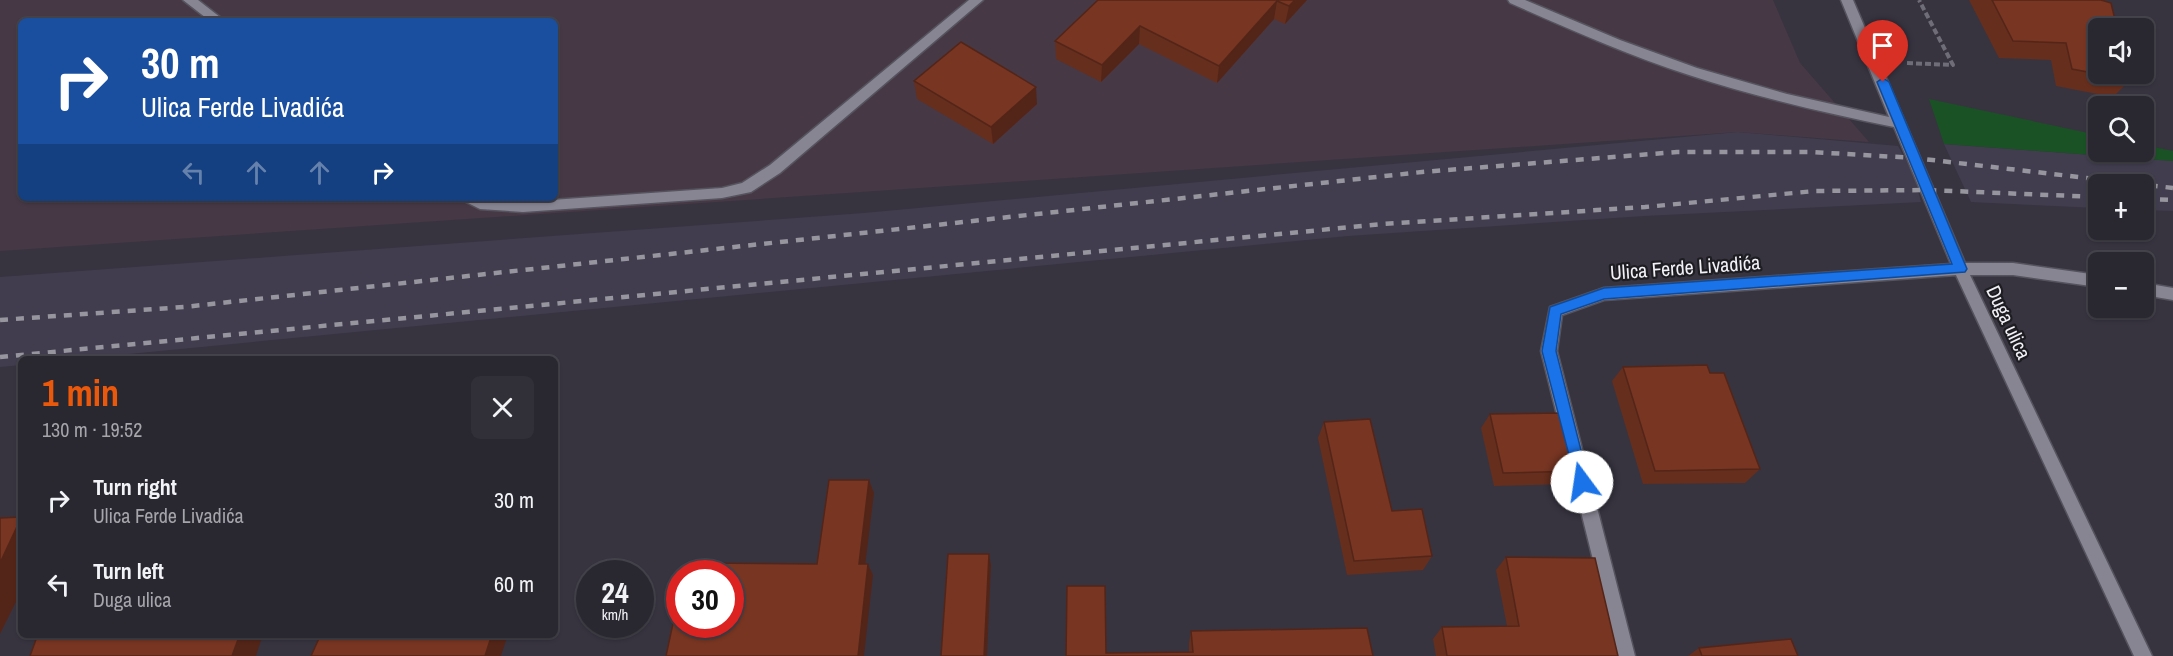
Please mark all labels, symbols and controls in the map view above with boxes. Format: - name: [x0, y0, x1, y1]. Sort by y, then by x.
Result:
- map controls: [2088, 18, 2154, 318]
- button: sound: [2088, 18, 2154, 84]
- pin: [1857, 20, 1908, 82]
- icon: arrive: [1866, 29, 1899, 62]
- text: 30 m: [141, 35, 220, 91]
- icon: right: [42, 42, 120, 120]
- text: Ulica Ferde Livadića: [141, 89, 344, 125]
- button: search: [2088, 96, 2154, 162]
- icon: left: [177, 156, 210, 189]
- icon: ahead: [240, 156, 273, 189]
- icon: ahead: [303, 156, 336, 189]
- icon: right: [366, 156, 399, 189]
- button: +: [2088, 174, 2154, 240]
- street label: Ulica Ferde Livadića: [1609, 248, 1761, 286]
- button: −: [2088, 252, 2154, 318]
- street label: Duga ulica: [1980, 281, 2038, 363]
- text: 1 min: [42, 369, 119, 417]
- button: close: [471, 376, 534, 439]
- text: 130 m · 19:52: [42, 416, 142, 443]
- position arrow: [1550, 450, 1614, 514]
- text: Turn right: [93, 472, 177, 502]
- icon: right: [42, 484, 75, 517]
- text: 30 m: [494, 485, 534, 515]
- text: Ulica Ferde Livadića: [93, 502, 244, 529]
- text: Turn left: [93, 556, 164, 586]
- speed limit sign: 30: [666, 560, 744, 638]
- icon: left: [42, 568, 75, 601]
- text: 60 m: [494, 569, 534, 599]
- text: 24: [601, 572, 629, 612]
- text: Duga ulica: [93, 586, 171, 613]
- text: km/h: [602, 604, 628, 625]

